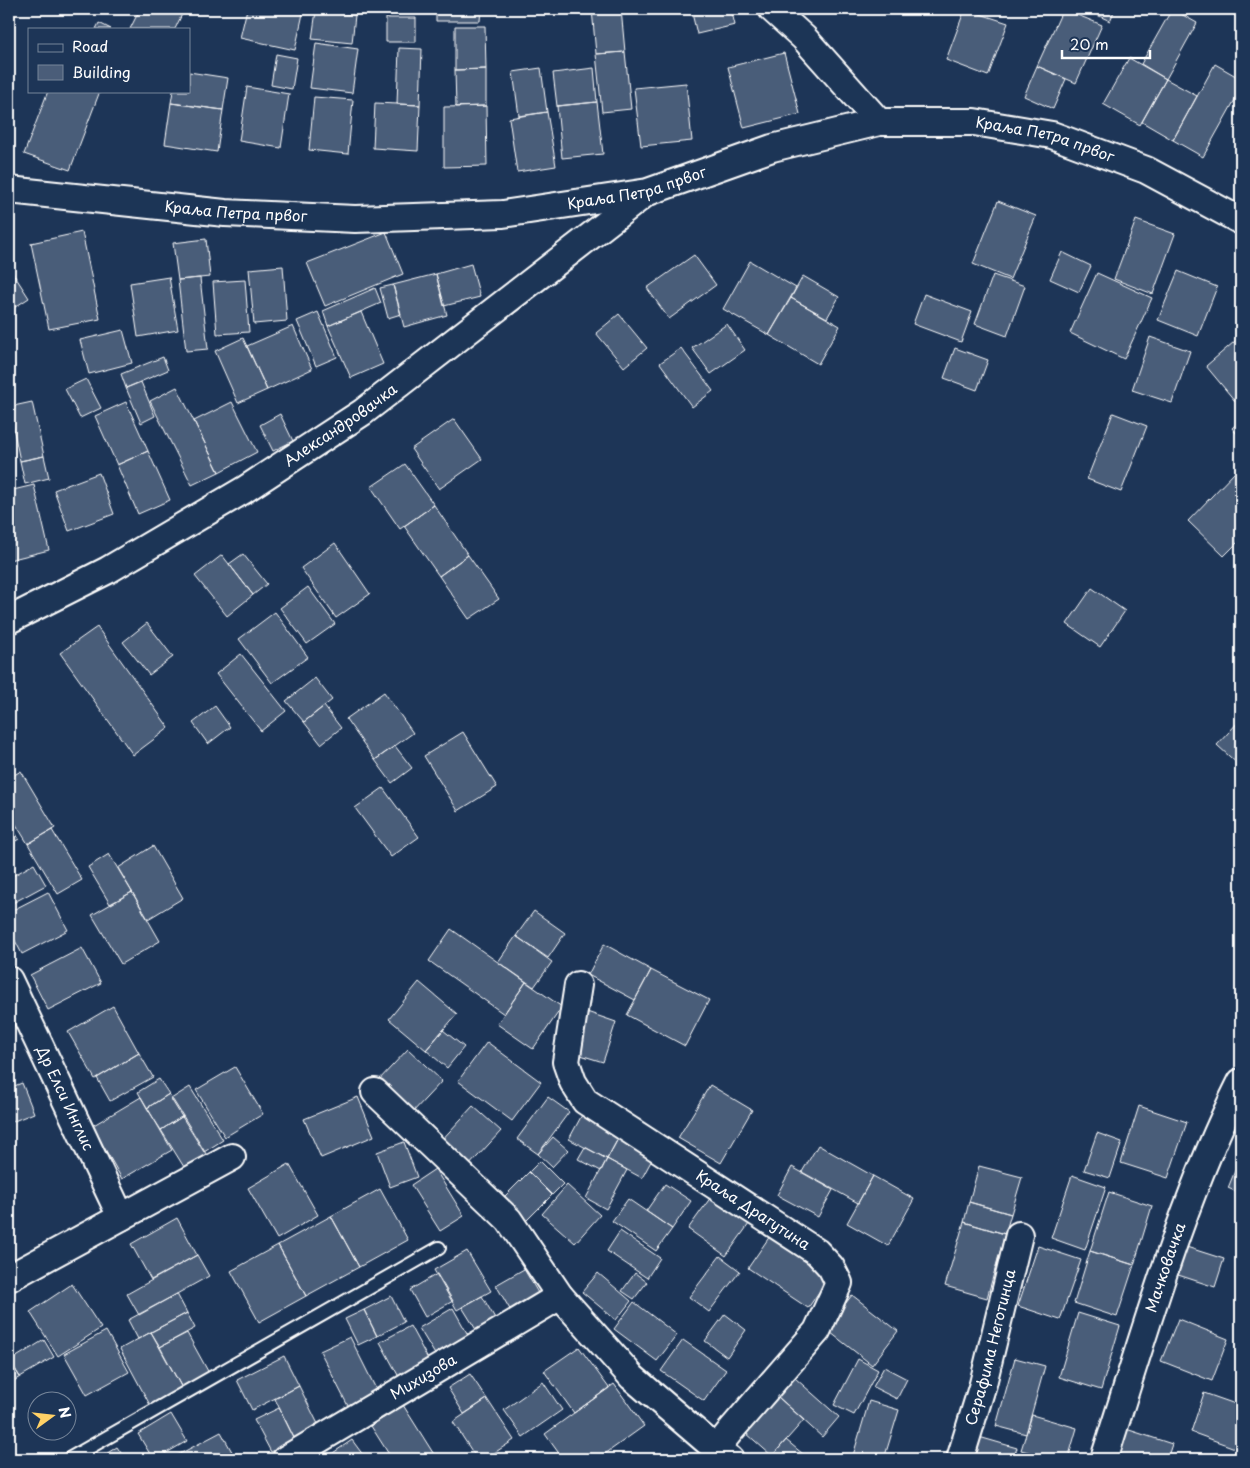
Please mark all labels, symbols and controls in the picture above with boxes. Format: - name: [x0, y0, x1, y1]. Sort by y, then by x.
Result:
- legend: [28, 28, 190, 92]
- scale bar: [1062, 28, 1150, 60]
- text: 20 m: [1070, 32, 1109, 55]
- text: Road: [72, 34, 108, 57]
- text: Building: [72, 60, 131, 83]
- street label: Краља Петра првог: [974, 109, 1118, 167]
- street label: Краља Петра првог: [565, 159, 709, 214]
- street label: Краља Петра првог: [164, 194, 308, 227]
- street label: Александровачка: [279, 377, 402, 471]
- street label: Др Елси Инглис: [31, 1041, 101, 1154]
- street label: Краља Драгутина: [692, 1163, 816, 1255]
- street label: Мачковачка: [1138, 1219, 1191, 1315]
- street label: Серафима Неготинца: [958, 1266, 1021, 1428]
- street label: Михизова: [385, 1347, 461, 1405]
- north arrow: [28, 1390, 78, 1440]
- text: N: [53, 1404, 77, 1421]

